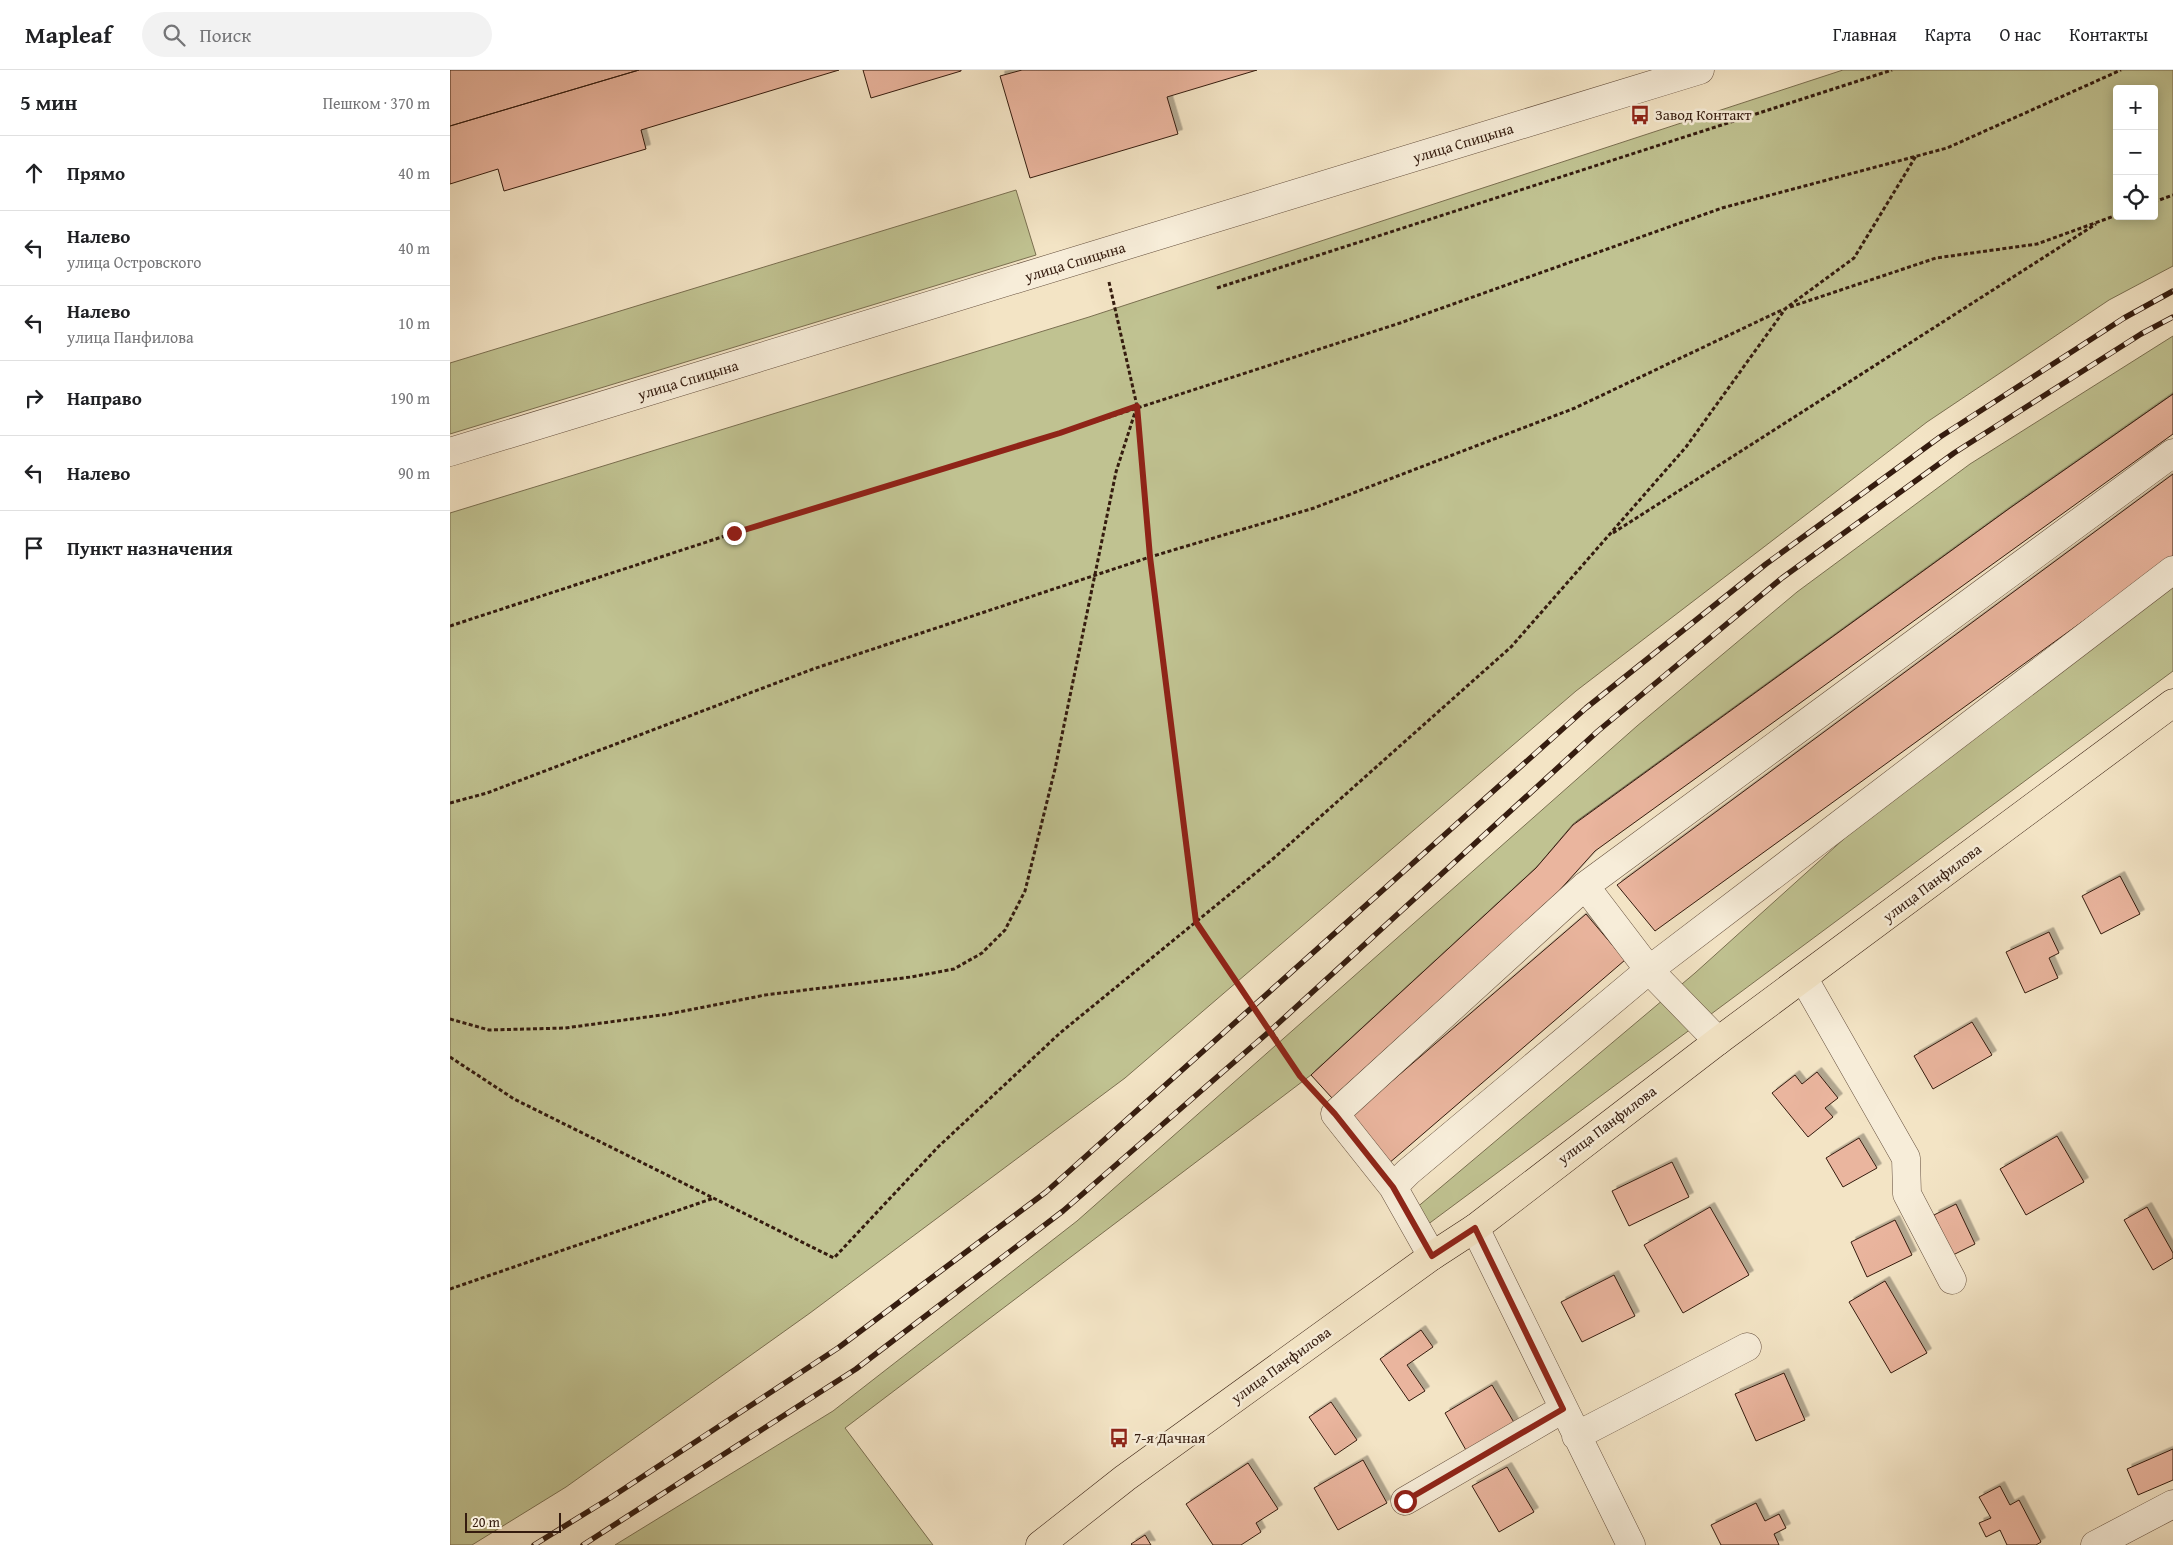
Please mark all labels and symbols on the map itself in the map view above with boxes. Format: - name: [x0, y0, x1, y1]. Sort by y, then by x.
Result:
- bus stop icon: Завод Контакт: [1629, 104, 1651, 126]
- place label: Завод Контакт: [1655, 104, 1752, 125]
- street label: улица Спицына: [1409, 117, 1517, 168]
- street label: улица Спицына: [1021, 236, 1129, 287]
- street label: улица Спицына: [634, 354, 742, 405]
- route end: [723, 522, 746, 545]
- street label: улица Панфилова: [1877, 838, 1986, 927]
- street label: улица Панфилова: [1552, 1080, 1661, 1169]
- street label: улица Панфилова: [1226, 1321, 1336, 1409]
- bus stop icon: 7-я Дачная: [1108, 1427, 1130, 1449]
- place label: 7-я Дачная: [1134, 1427, 1206, 1448]
- route start: [1394, 1490, 1417, 1513]
- scale bar: [465, 1510, 561, 1533]

